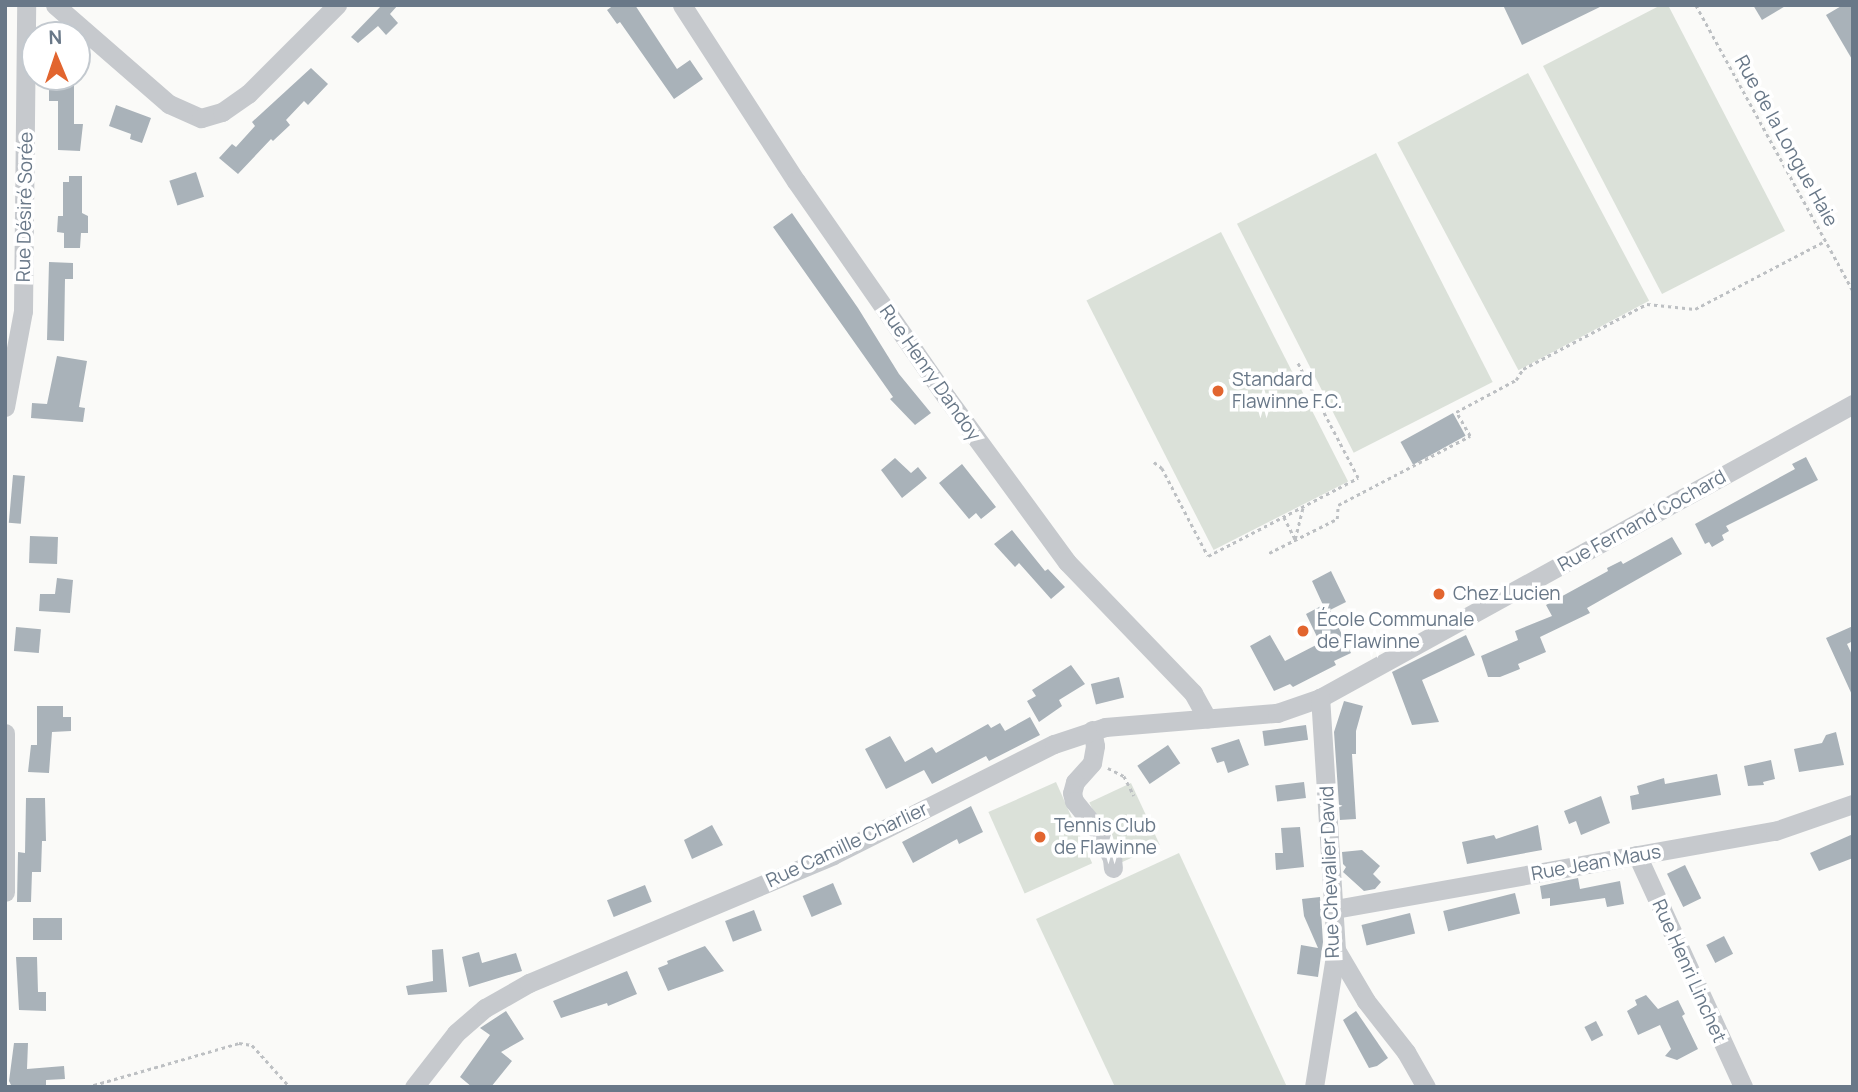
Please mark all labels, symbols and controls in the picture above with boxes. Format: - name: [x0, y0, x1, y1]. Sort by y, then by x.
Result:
- north arrow: [21, 21, 91, 91]
- text: N: [48, 24, 63, 50]
- street label: Rue de la Longue Haie: [1730, 52, 1842, 230]
- street label: Rue Désiré Sorée: [12, 132, 38, 282]
- street label: Rue Henry Dandoy: [875, 301, 985, 445]
- place label: Standard Flawinne F.C.: [1232, 369, 1342, 413]
- marker: Standard Flawinne F.C.: [1210, 383, 1226, 399]
- street label: Rue Fernand Cochard: [1554, 465, 1730, 577]
- place label: Chez Lucien: [1453, 583, 1561, 605]
- marker: Chez Lucien: [1431, 586, 1447, 602]
- place label: École Communale de Flawinne: [1317, 609, 1474, 653]
- marker: École Communale de Flawinne: [1295, 623, 1311, 639]
- street label: Rue Chevalier David: [1316, 785, 1344, 959]
- street label: Rue Camille Charlier: [763, 798, 931, 892]
- place label: Tennis Club de Flawinne: [1054, 815, 1157, 859]
- marker: Tennis Club de Flawinne: [1032, 829, 1048, 845]
- street label: Rue Jean Maus: [1529, 840, 1663, 886]
- street label: Rue Henri Linchet: [1647, 896, 1731, 1046]

